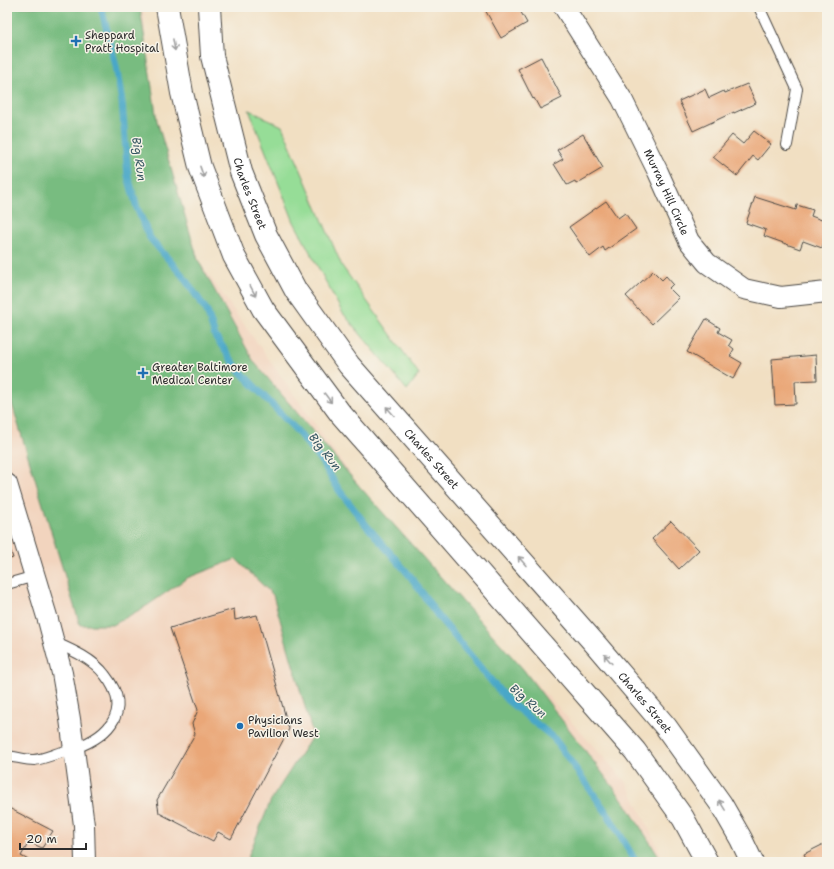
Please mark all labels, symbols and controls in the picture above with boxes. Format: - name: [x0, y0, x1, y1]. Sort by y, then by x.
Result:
- place label: Sheppard Pratt Hospital: [85, 28, 160, 56]
- marker: Sheppard Pratt Hospital: [70, 35, 82, 47]
- one-way arrow: [170, 39, 178, 52]
- water label: Big Run: [128, 136, 150, 182]
- street label: Murray Hill Circle: [640, 147, 692, 238]
- street label: Charles Street: [230, 156, 270, 232]
- one-way arrow: [199, 166, 207, 178]
- one-way arrow: [250, 285, 258, 297]
- place label: Greater Baltimore Medical Center: [152, 360, 248, 388]
- marker: Greater Baltimore Medical Center: [137, 367, 149, 379]
- one-way arrow: [324, 392, 332, 403]
- one-way arrow: [385, 406, 394, 416]
- street label: Charles Street: [401, 426, 462, 493]
- water label: Big Run: [305, 430, 345, 474]
- one-way arrow: [517, 556, 527, 566]
- one-way arrow: [603, 654, 612, 664]
- street label: Charles Street: [614, 669, 675, 736]
- water label: Big Run: [506, 680, 550, 722]
- place label: Physicians Pavilion West: [248, 713, 319, 741]
- marker: Physicians Pavilion West: [235, 721, 245, 731]
- one-way arrow: [718, 800, 726, 811]
- scale bar: [20, 825, 86, 851]
- text: 20 m: [26, 831, 57, 847]

